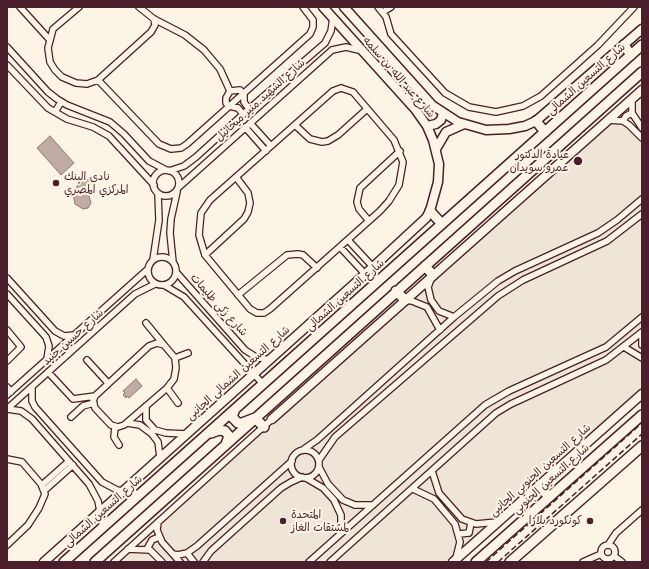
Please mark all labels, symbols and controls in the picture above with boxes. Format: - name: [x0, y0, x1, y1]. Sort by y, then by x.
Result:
- street label: شارع عبد الله بن سلمه: [360, 34, 438, 120]
- street label: شارع التسعين الشمالى: [544, 40, 628, 118]
- street label: شارع الشهيد منير ميخائيل: [212, 56, 308, 144]
- place label: عيادة الدكتور عمرو سويدان: [510, 148, 569, 174]
- marker: عيادة الدكتور عمرو سويدان: [572, 155, 584, 167]
- place label: نادي البنك المركزي المصري: [64, 170, 128, 196]
- marker: نادي البنك المركزي المصري: [51, 178, 61, 188]
- street label: شارع التسعين الشمالى: [303, 256, 387, 334]
- street label: شارع زكى طليمات: [188, 271, 250, 339]
- street label: شارع حسين جنيد: [40, 306, 106, 368]
- street label: شارع التسعين الشمالى الجانبى: [184, 323, 292, 423]
- street label: شارع التسعين الجنوبي الجانبى: [487, 421, 593, 519]
- street label: شارع التسعين الجنوبي: [510, 441, 592, 517]
- street label: شارع التسعين الشمالى: [61, 472, 145, 550]
- place label: المتحدة لمشتقات الغاز: [291, 508, 349, 534]
- place label: كونكورد بلازا: [529, 514, 582, 528]
- marker: المتحدة لمشتقات الغاز: [278, 516, 288, 526]
- marker: كونكورد بلازا: [585, 516, 595, 526]

